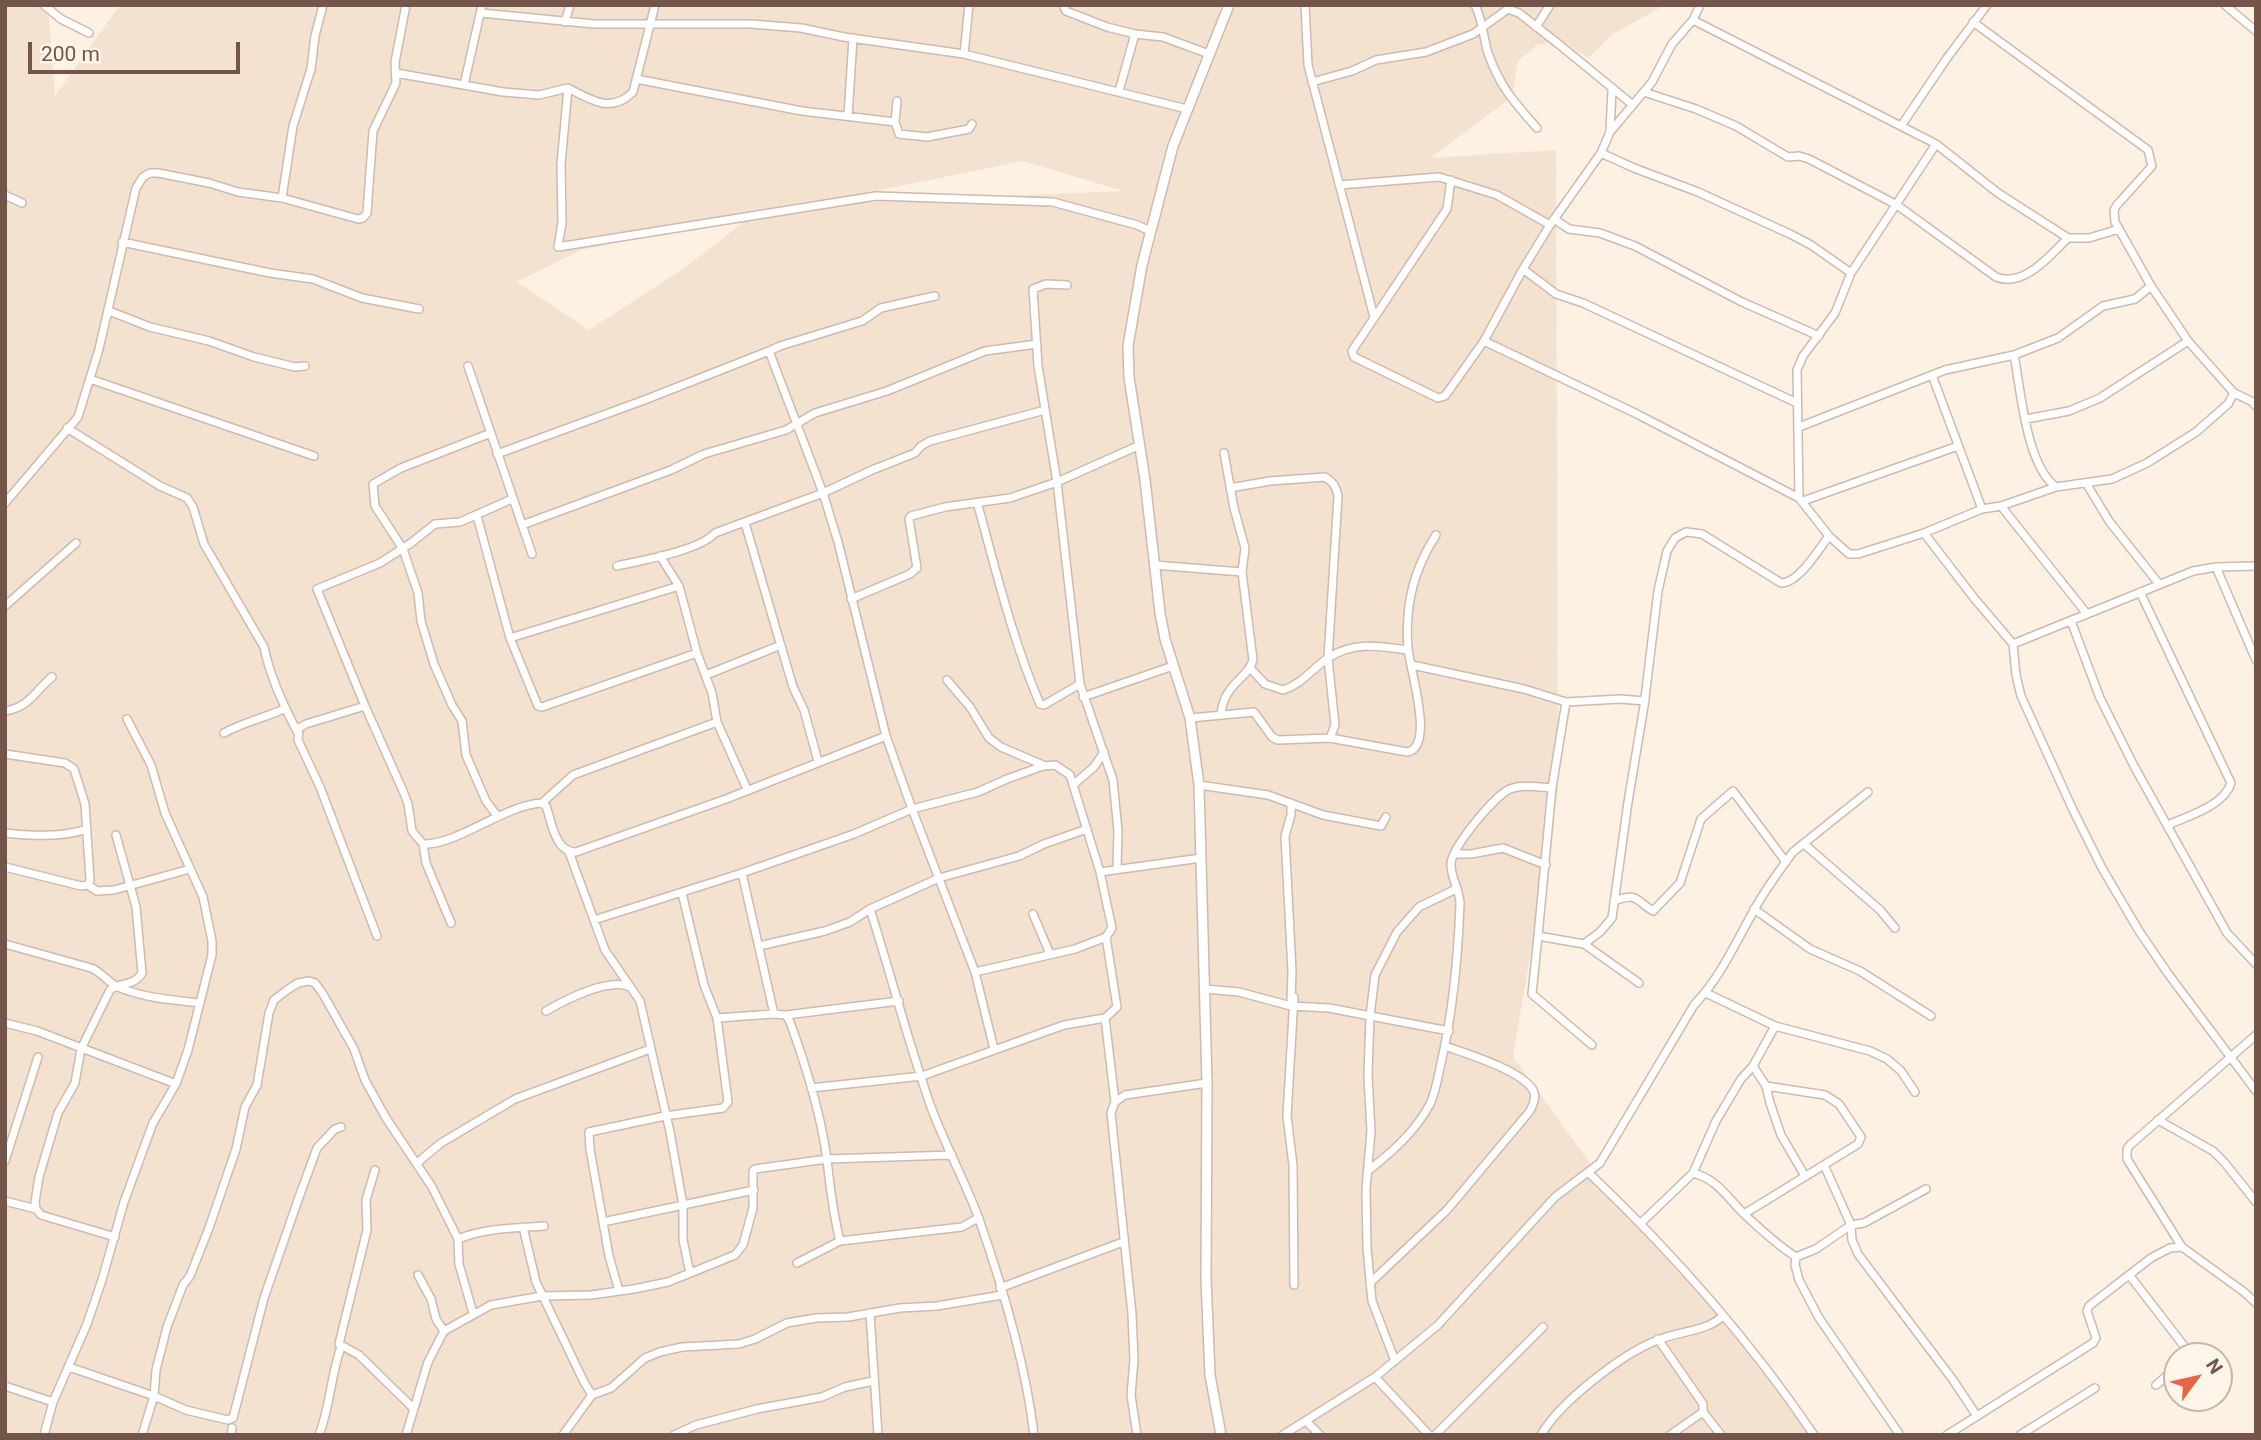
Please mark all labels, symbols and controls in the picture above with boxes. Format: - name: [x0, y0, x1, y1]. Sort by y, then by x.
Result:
- scale bar: [32, 28, 243, 72]
- text: 200 m: [41, 42, 100, 66]
- north arrow: [2163, 1342, 2233, 1412]
- text: N: [2201, 1354, 2228, 1378]

